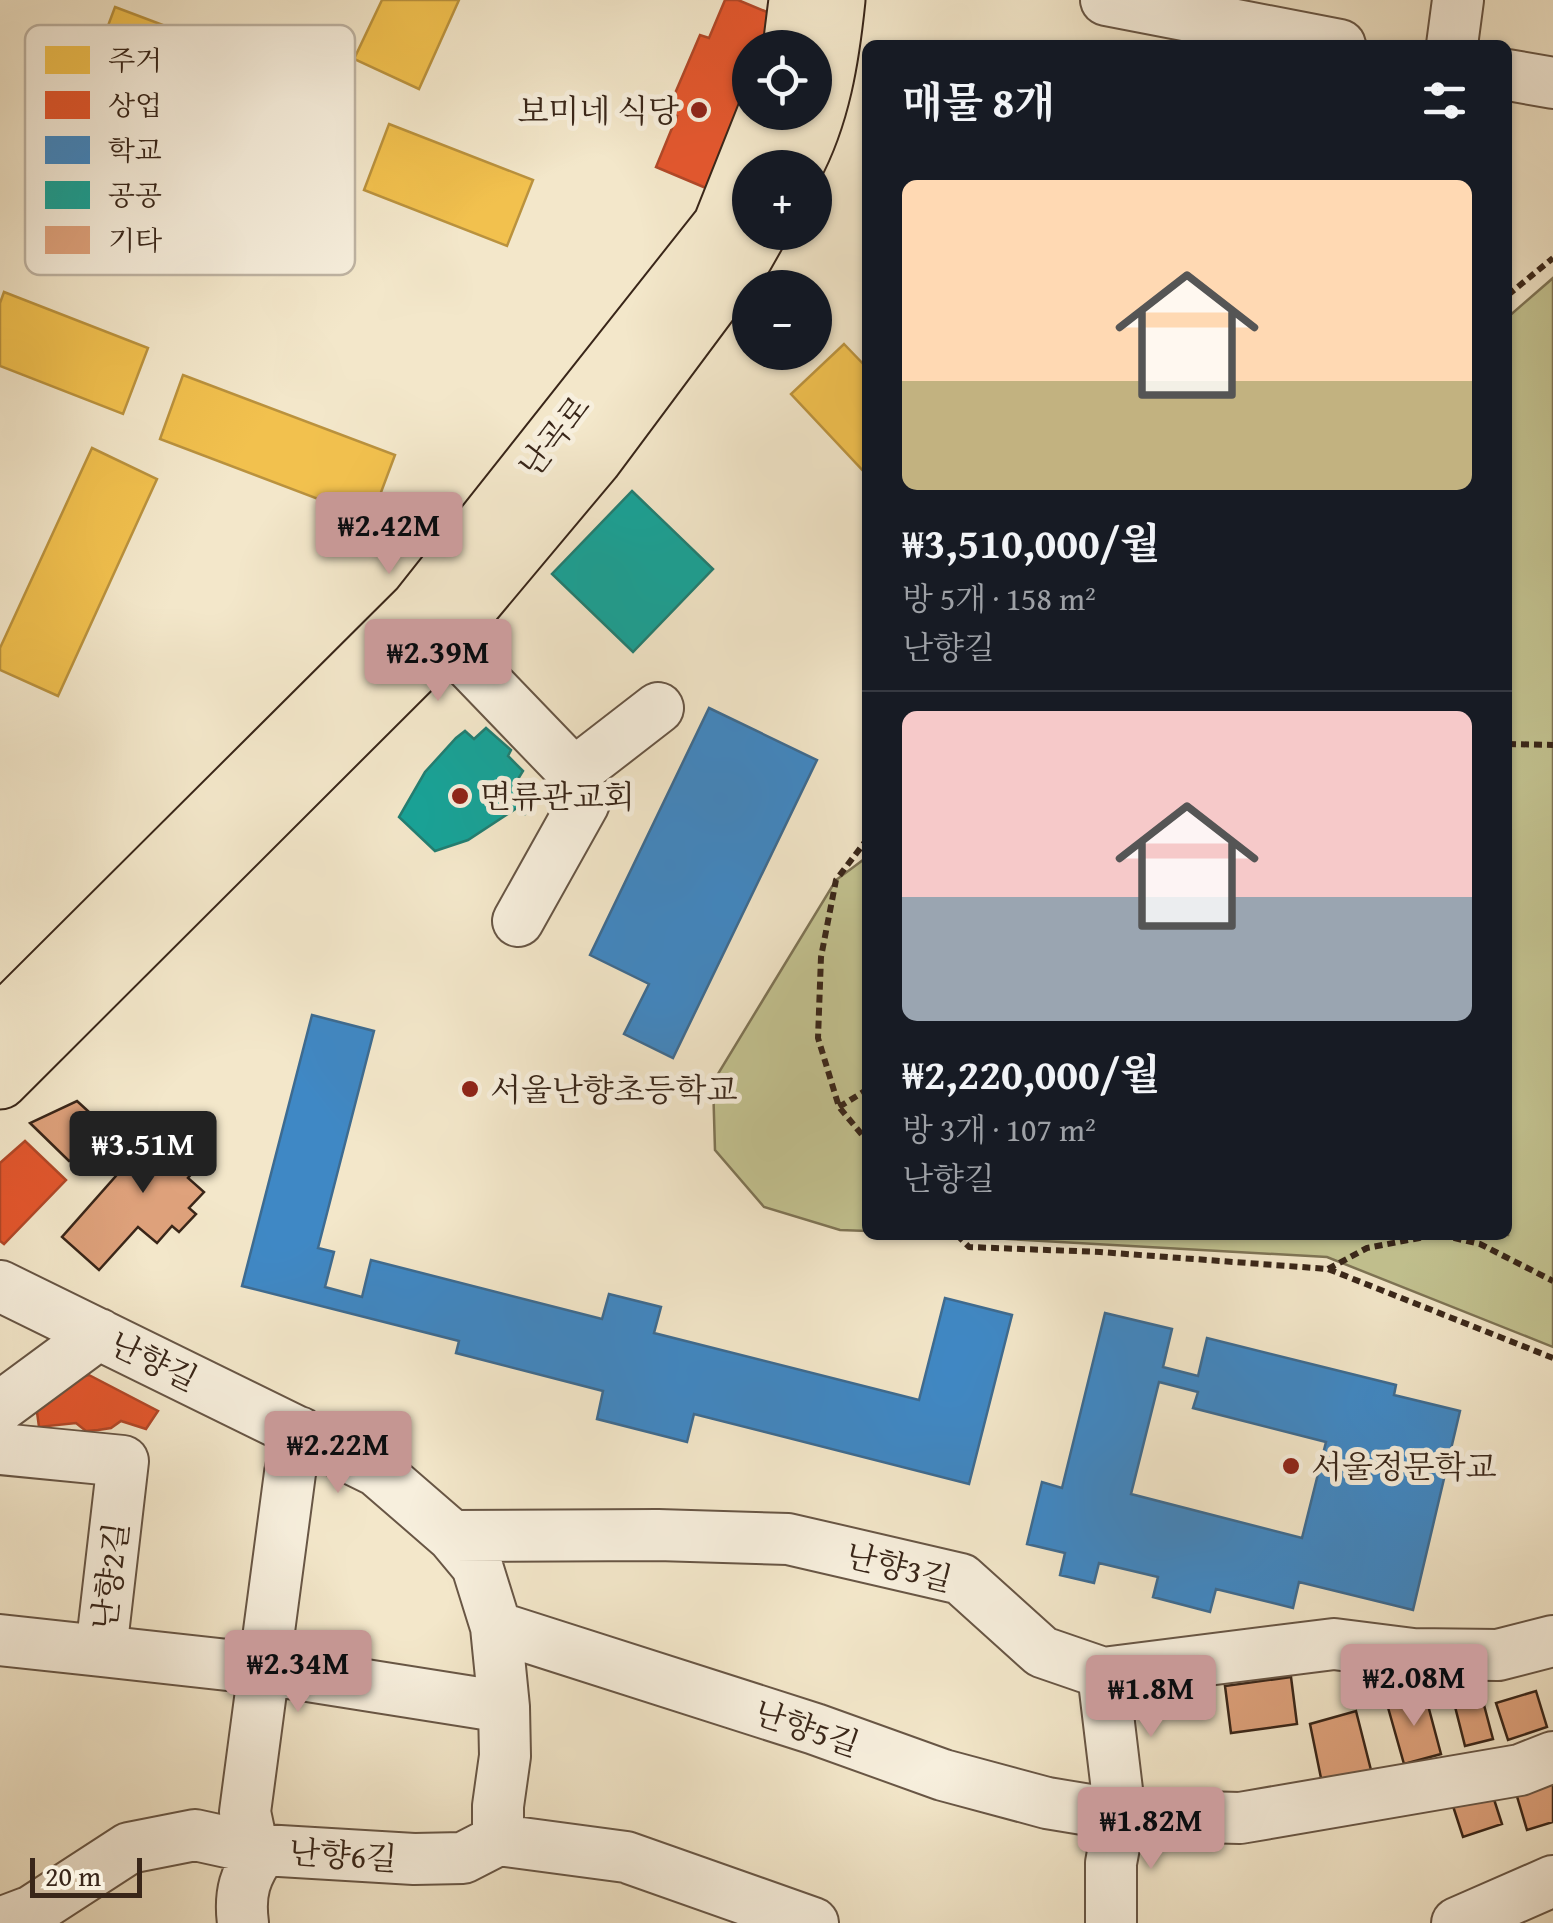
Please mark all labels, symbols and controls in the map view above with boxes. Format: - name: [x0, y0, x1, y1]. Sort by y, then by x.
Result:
- legend: [25, 25, 355, 275]
- map controls: [732, 30, 832, 370]
- button: locate: [732, 30, 832, 130]
- text: 주거: [108, 39, 162, 80]
- text: 매물 8개: [902, 71, 1055, 132]
- icon: filters: [1417, 73, 1472, 128]
- text: 상업: [108, 84, 162, 125]
- place label: 보미네 식당: [517, 87, 679, 134]
- marker: 보미네 식당: [688, 99, 710, 121]
- text: 학교: [108, 129, 162, 170]
- button: +: [732, 150, 832, 250]
- text: 공공: [108, 174, 162, 215]
- text: 기타: [108, 219, 162, 260]
- icon: home: [1097, 245, 1277, 425]
- button: −: [732, 270, 832, 370]
- street label: 난곡로: [507, 385, 601, 487]
- pin: ₩2.42M: [308, 492, 470, 577]
- text: ₩2.42M: [338, 501, 440, 548]
- text: ₩3,510,000/월: [902, 512, 1161, 573]
- text: 방 5개 · 158 m²: [902, 575, 1096, 622]
- pin: ₩2.39M: [357, 619, 519, 704]
- text: 난향길: [902, 624, 995, 671]
- text: ₩2.39M: [387, 628, 489, 675]
- place label: 면류관교회: [480, 773, 635, 820]
- icon: home: [1097, 776, 1277, 956]
- marker: 면류관교회: [449, 785, 471, 807]
- text: ₩2,220,000/월: [902, 1043, 1161, 1104]
- place label: 서울난향초등학교: [490, 1066, 737, 1113]
- marker: 서울난향초등학교: [459, 1078, 481, 1100]
- text: 방 3개 · 107 m²: [902, 1106, 1096, 1153]
- pin: ₩3.51M: [62, 1111, 224, 1196]
- text: ₩3.51M: [92, 1120, 194, 1167]
- text: 난향길: [902, 1155, 995, 1202]
- street label: 난향길: [102, 1320, 206, 1402]
- pin: ₩2.22M: [257, 1411, 419, 1496]
- text: ₩2.22M: [287, 1420, 389, 1467]
- place label: 서울정문학교: [1311, 1443, 1497, 1490]
- marker: 서울정문학교: [1280, 1455, 1302, 1477]
- street label: 난향2길: [80, 1519, 140, 1633]
- street label: 난향3길: [841, 1531, 957, 1603]
- pin: ₩2.34M: [217, 1630, 379, 1715]
- text: ₩2.34M: [247, 1639, 349, 1686]
- pin: ₩2.08M: [1333, 1644, 1495, 1729]
- text: ₩2.08M: [1363, 1653, 1465, 1700]
- pin: ₩1.8M: [1081, 1655, 1221, 1740]
- text: ₩1.8M: [1108, 1664, 1194, 1711]
- street label: 난향5길: [748, 1688, 866, 1768]
- pin: ₩1.82M: [1070, 1787, 1232, 1872]
- text: ₩1.82M: [1100, 1796, 1202, 1843]
- street label: 난향6길: [287, 1828, 399, 1882]
- scale bar: [30, 1853, 142, 1898]
- text: 20 m: [45, 1855, 101, 1896]

